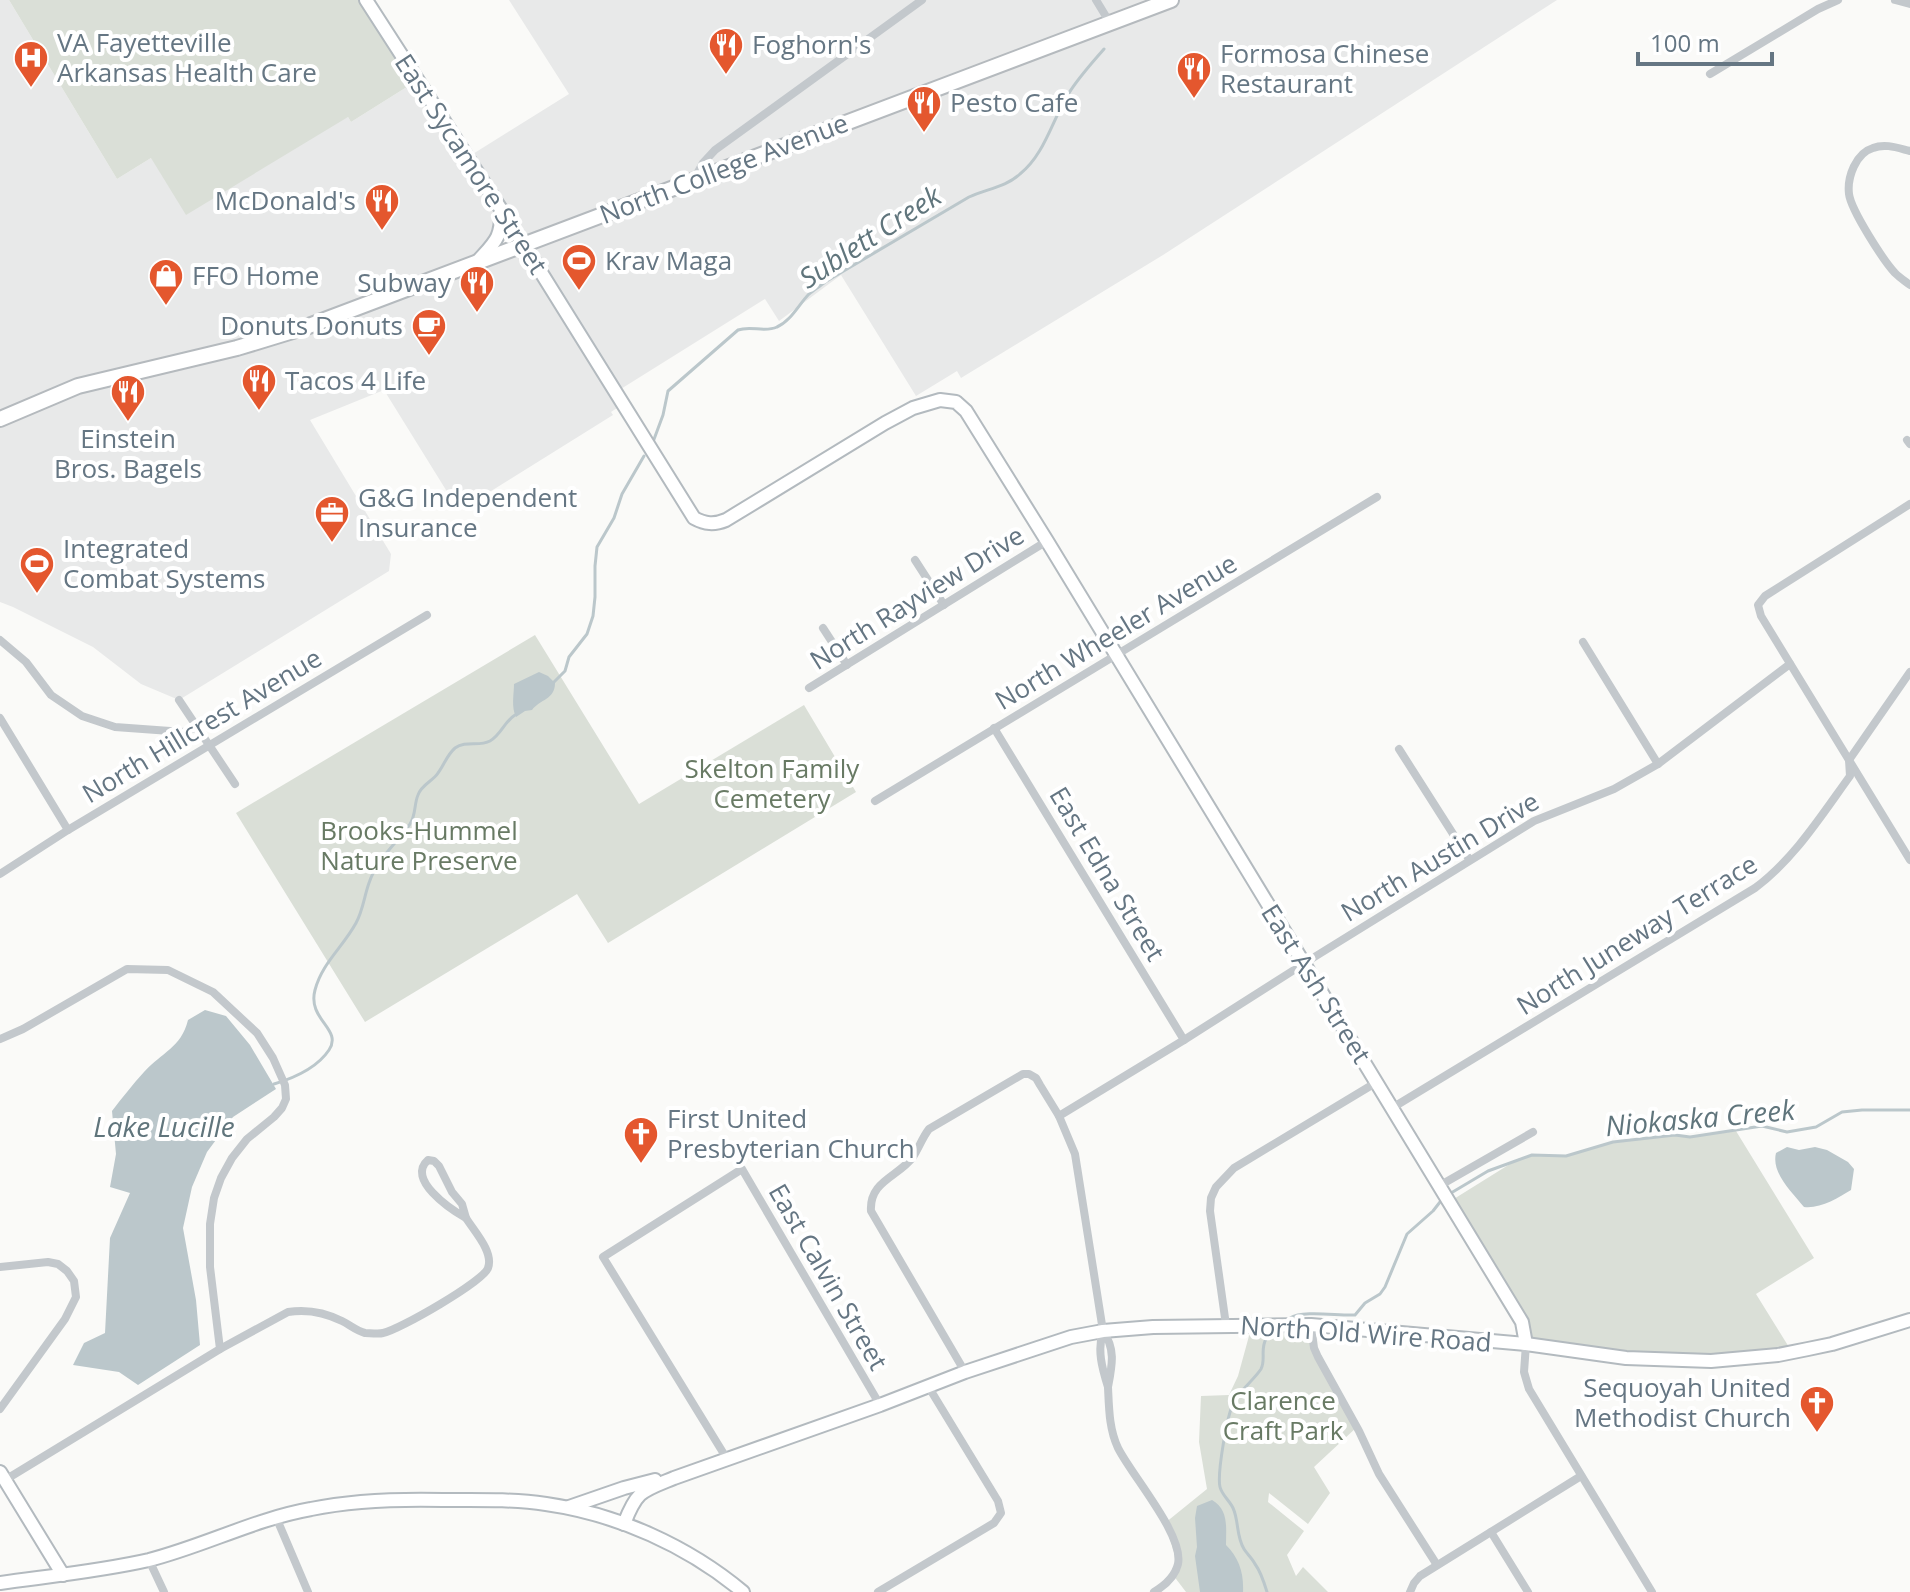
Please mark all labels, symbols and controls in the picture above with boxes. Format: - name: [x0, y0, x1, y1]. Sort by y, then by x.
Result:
- scale bar: [1638, 16, 1772, 66]
- place label: VA Fayetteville Arkansas Health Care: [57, 24, 317, 90]
- restaurant icon: Foghorn's: [707, 26, 745, 76]
- place label: Foghorn's: [752, 26, 871, 62]
- text: 100 m: [1650, 26, 1720, 59]
- place label: Formosa Chinese Restaurant: [1220, 35, 1429, 101]
- hospital icon: VA Fayetteville Arkansas Health Care: [12, 39, 50, 89]
- street label: East Sycamore Street: [387, 46, 557, 281]
- restaurant icon: Formosa Chinese Restaurant: [1175, 50, 1213, 100]
- restaurant icon: Pesto Cafe: [905, 84, 943, 134]
- place label: Pesto Cafe: [950, 84, 1078, 120]
- street label: North College Avenue: [594, 104, 853, 232]
- water label: Sublett Creek: [791, 175, 949, 296]
- place label: McDonald's: [215, 182, 356, 218]
- restaurant icon: McDonald's: [363, 182, 401, 232]
- sports icon: Krav Maga: [560, 242, 598, 292]
- place label: Krav Maga: [605, 242, 732, 278]
- shop icon: FFO Home: [147, 257, 185, 307]
- place label: FFO Home: [192, 257, 319, 293]
- place label: Subway: [357, 264, 452, 300]
- restaurant icon: Subway: [458, 264, 496, 314]
- place label: Donuts Donuts: [220, 307, 403, 343]
- cafe icon: Donuts Donuts: [410, 307, 448, 357]
- restaurant icon: Tacos 4 Life: [240, 362, 278, 412]
- place label: Tacos 4 Life: [285, 362, 426, 398]
- restaurant icon: Einstein Bros. Bagels: [109, 373, 147, 423]
- place label: Einstein Bros. Bagels: [54, 420, 202, 486]
- place label: G&G Independent Insurance: [358, 479, 577, 545]
- office icon: G&G Independent Insurance: [313, 494, 351, 544]
- street label: North Rayview Drive: [803, 517, 1030, 678]
- place label: Integrated Combat Systems: [63, 530, 265, 596]
- sports icon: Integrated Combat Systems: [18, 545, 56, 595]
- street label: North Wheeler Avenue: [988, 545, 1243, 718]
- street label: North Hillcrest Avenue: [75, 639, 328, 811]
- park label: Skelton Family Cemetery: [685, 750, 860, 816]
- street label: East Edna Street: [1042, 780, 1174, 967]
- street label: North Austin Drive: [1334, 783, 1545, 929]
- park label: Brooks-Hummel Nature Preserve: [320, 812, 518, 878]
- street label: North Juneway Terrace: [1509, 845, 1764, 1023]
- street label: East Ash Street: [1254, 897, 1380, 1070]
- water label: Niokaska Creek: [1604, 1090, 1798, 1144]
- place label: First United Presbyterian Church: [667, 1100, 915, 1166]
- water label: Lake Lucille: [93, 1107, 235, 1145]
- church icon: First United Presbyterian Church: [622, 1115, 660, 1165]
- street label: East Calvin Street: [761, 1177, 897, 1376]
- street label: North Old Wire Road: [1239, 1306, 1493, 1360]
- place label: Sequoyah United Methodist Church: [1574, 1369, 1791, 1435]
- park label: Clarence Craft Park: [1223, 1382, 1344, 1448]
- church icon: Sequoyah United Methodist Church: [1798, 1384, 1836, 1434]

